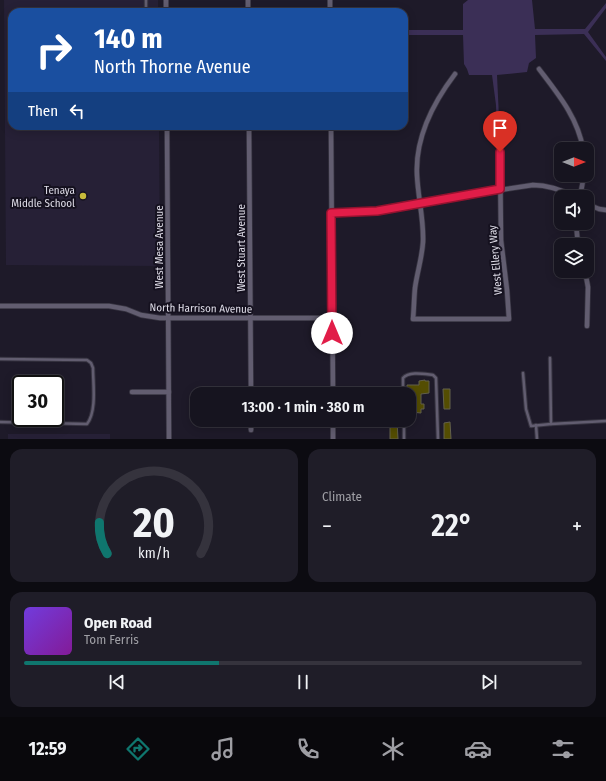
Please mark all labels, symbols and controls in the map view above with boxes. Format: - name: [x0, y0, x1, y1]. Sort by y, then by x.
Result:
- text: 140 m: [94, 22, 163, 55]
- icon: right: [28, 24, 80, 76]
- text: North Thorne Avenue: [94, 56, 251, 78]
- icon: left: [66, 100, 88, 122]
- text: Then: [28, 102, 58, 120]
- pin: [483, 111, 517, 152]
- icon: arrive: [489, 117, 511, 139]
- north arrow: [554, 142, 594, 182]
- map controls: [554, 142, 594, 278]
- place label: Tenaya Middle School: [11, 184, 75, 210]
- button: sound: [554, 190, 594, 230]
- marker: Tenaya Middle School: [78, 191, 88, 201]
- street label: West Stuart Avenue: [235, 204, 248, 292]
- street label: West Mesa Avenue: [153, 205, 166, 289]
- street label: West Ellery Way: [486, 224, 505, 295]
- button: layers: [554, 238, 594, 278]
- street label: North Harrison Avenue: [150, 301, 252, 316]
- position arrow: [311, 312, 353, 354]
- speed limit sign: 30: [12, 375, 64, 427]
- text: 13:00 · 1 min · 380 m: [242, 398, 364, 416]
- text: Climate: [322, 489, 362, 504]
- text: 20: [132, 497, 175, 547]
- text: 22°: [431, 508, 473, 544]
- text: −: [322, 513, 332, 540]
- text: +: [572, 513, 582, 540]
- text: km/h: [138, 544, 170, 561]
- text: Open Road: [84, 614, 152, 632]
- text: Tom Ferris: [84, 632, 139, 647]
- icon: previous: [106, 671, 128, 693]
- icon: pause: [292, 671, 314, 693]
- icon: next: [478, 671, 500, 693]
- icon: directions: [124, 735, 152, 763]
- icon: music: [209, 735, 237, 763]
- icon: phone: [294, 735, 322, 763]
- icon: climate: [379, 735, 407, 763]
- icon: car: [464, 735, 492, 763]
- icon: filters: [549, 735, 577, 763]
- text: 12:59: [29, 738, 67, 760]

